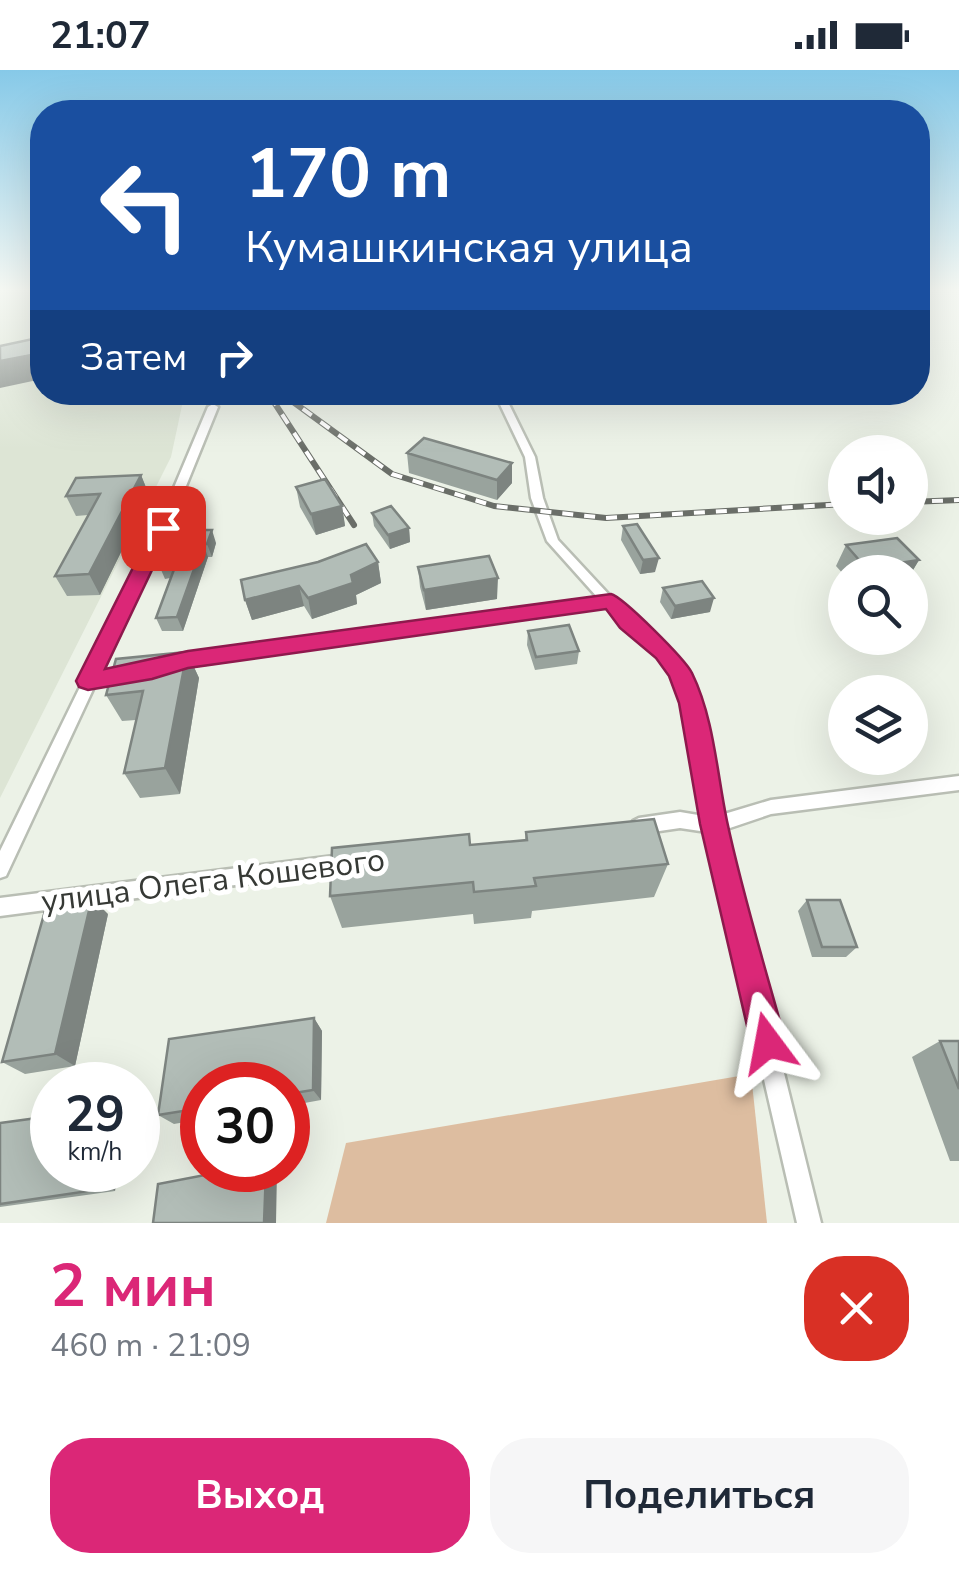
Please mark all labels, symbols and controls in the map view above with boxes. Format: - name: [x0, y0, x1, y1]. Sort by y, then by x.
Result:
- text: 21:07: [50, 10, 151, 61]
- text: 170 m: [245, 126, 451, 222]
- icon: left: [80, 140, 210, 270]
- text: Кумашкинская улица: [245, 217, 693, 278]
- icon: right: [207, 330, 262, 385]
- text: Затем: [80, 332, 187, 383]
- map controls: [828, 435, 928, 775]
- button: sound: [828, 435, 928, 535]
- pin: [121, 486, 206, 571]
- icon: arrive: [136, 501, 191, 556]
- button: search: [828, 555, 928, 655]
- button: layers: [828, 675, 928, 775]
- street label: улица Олега Кошевого: [39, 838, 387, 923]
- position arrow: [716, 991, 820, 1095]
- speed limit sign: 30: [180, 1062, 310, 1192]
- text: 29: [65, 1080, 125, 1149]
- text: km/h: [67, 1135, 123, 1169]
- text: 2 мин: [50, 1245, 216, 1327]
- button: close: [804, 1256, 909, 1361]
- text: 460 m · 21:09: [50, 1324, 251, 1367]
- button: Выход: [50, 1438, 470, 1553]
- button: Поделиться: [490, 1438, 909, 1553]

